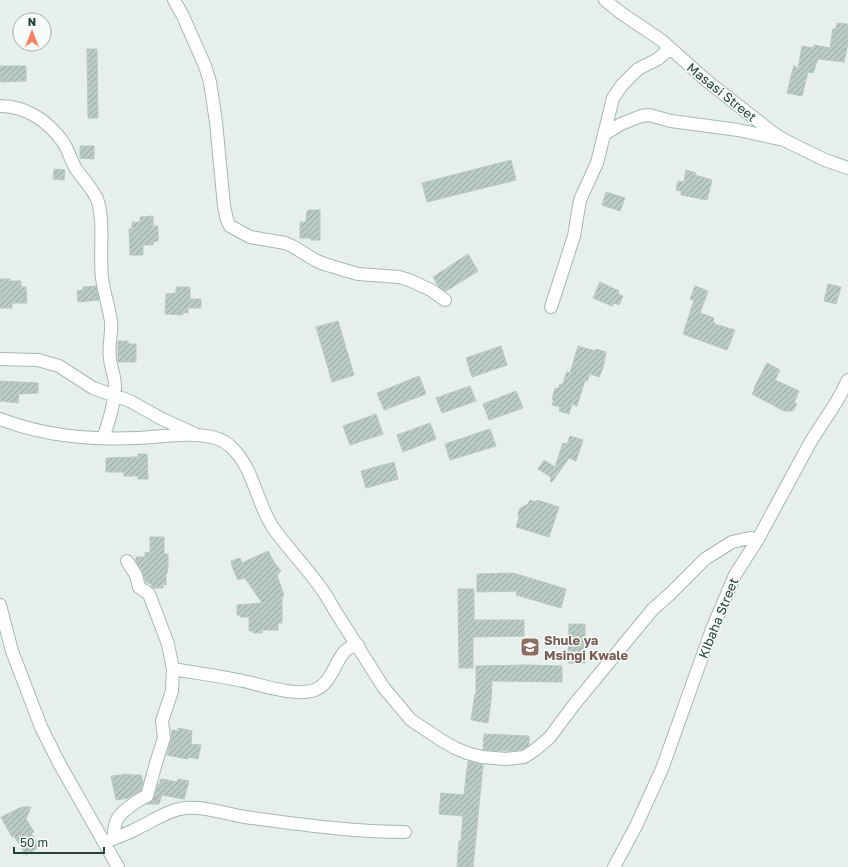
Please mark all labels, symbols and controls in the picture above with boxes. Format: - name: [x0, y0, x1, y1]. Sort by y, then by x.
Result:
- north arrow: [12, 12, 52, 52]
- text: N: [28, 15, 36, 28]
- street label: Masasi Street: [684, 59, 760, 125]
- street label: KIbaha Street: [695, 575, 741, 661]
- place label: Shule ya Msingi Kwale: [544, 632, 628, 663]
- school or university icon: Shule ya Msingi Kwale: [519, 636, 541, 658]
- scale bar: [14, 829, 104, 855]
- text: 50 m: [20, 835, 48, 850]

